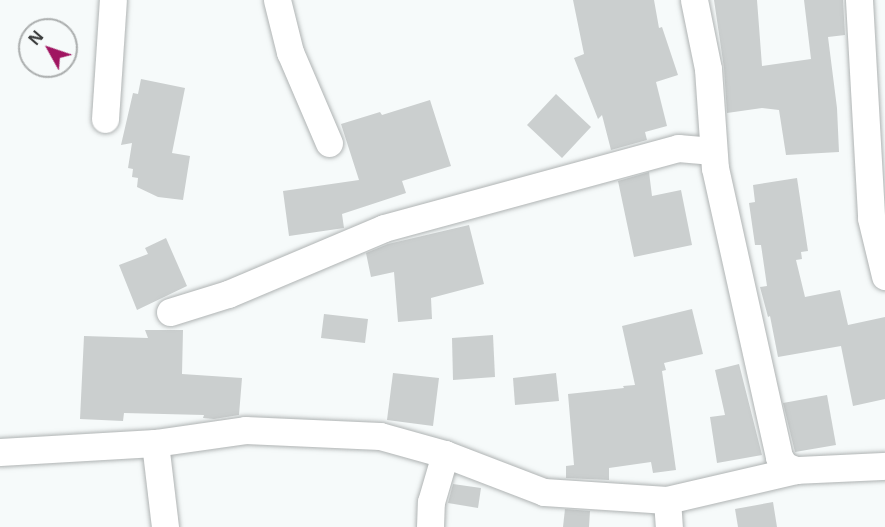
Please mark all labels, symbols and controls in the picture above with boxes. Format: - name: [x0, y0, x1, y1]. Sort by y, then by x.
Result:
- north arrow: [18, 18, 78, 78]
- text: N: [23, 26, 48, 50]

